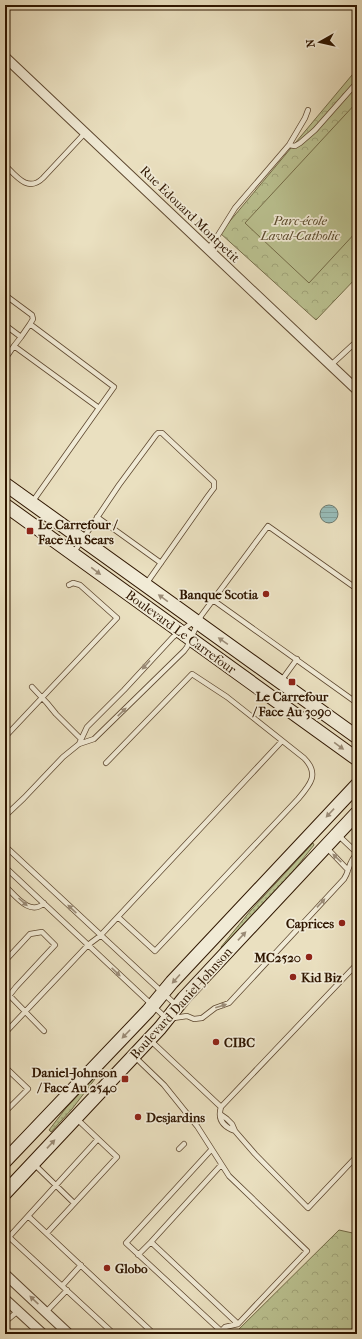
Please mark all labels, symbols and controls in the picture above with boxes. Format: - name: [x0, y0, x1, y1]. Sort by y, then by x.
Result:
- north arrow: [300, 22, 340, 62]
- text: N: [303, 38, 318, 48]
- street label: Rue Edouard Montpetit: [137, 163, 243, 266]
- park label: Parc-école Laval-Catholic: [259, 213, 341, 243]
- place label: Le Carrefour / Face Au Sears: [37, 517, 118, 547]
- marker: Le Carrefour / Face Au Sears: [25, 526, 35, 536]
- one-way arrow: [91, 566, 102, 575]
- street label: Boulevard Le Carrefour: [123, 587, 239, 677]
- place label: Banque Scotia: [179, 587, 259, 603]
- marker: Banque Scotia: [261, 589, 271, 599]
- one-way arrow: [158, 593, 169, 602]
- one-way arrow: [218, 637, 228, 645]
- one-way arrow: [142, 660, 151, 670]
- marker: Le Carrefour / Face Au 3090: [287, 677, 297, 687]
- place label: Le Carrefour / Face Au 3090: [252, 689, 331, 720]
- one-way arrow: [117, 707, 127, 717]
- one-way arrow: [334, 742, 344, 750]
- one-way arrow: [326, 808, 335, 818]
- one-way arrow: [332, 853, 342, 863]
- one-way arrow: [18, 897, 28, 907]
- one-way arrow: [316, 899, 325, 908]
- one-way arrow: [67, 904, 77, 914]
- place label: Caprices: [286, 916, 334, 932]
- marker: Caprices: [337, 918, 347, 928]
- one-way arrow: [237, 931, 247, 941]
- street label: Boulevard Daniel-Johnson: [127, 944, 235, 1062]
- place label: MC2520: [253, 950, 301, 965]
- marker: MC2520: [304, 952, 314, 962]
- one-way arrow: [111, 967, 121, 976]
- place label: Kid Biz: [301, 970, 342, 985]
- marker: Kid Biz: [288, 972, 298, 982]
- one-way arrow: [171, 973, 180, 984]
- one-way arrow: [216, 1003, 228, 1009]
- one-way arrow: [121, 1029, 131, 1039]
- place label: CIBC: [224, 1035, 255, 1050]
- marker: CIBC: [211, 1037, 221, 1047]
- place label: Daniel-Johnson / Face Au 2540: [32, 1065, 117, 1096]
- marker: Daniel-Johnson / Face Au 2540: [120, 1074, 130, 1084]
- place label: Desjardins: [146, 1110, 205, 1125]
- marker: Desjardins: [133, 1112, 143, 1122]
- one-way arrow: [46, 1139, 56, 1149]
- place label: Globo: [115, 1261, 148, 1276]
- marker: Globo: [102, 1263, 112, 1273]
- one-way arrow: [29, 1296, 39, 1305]

